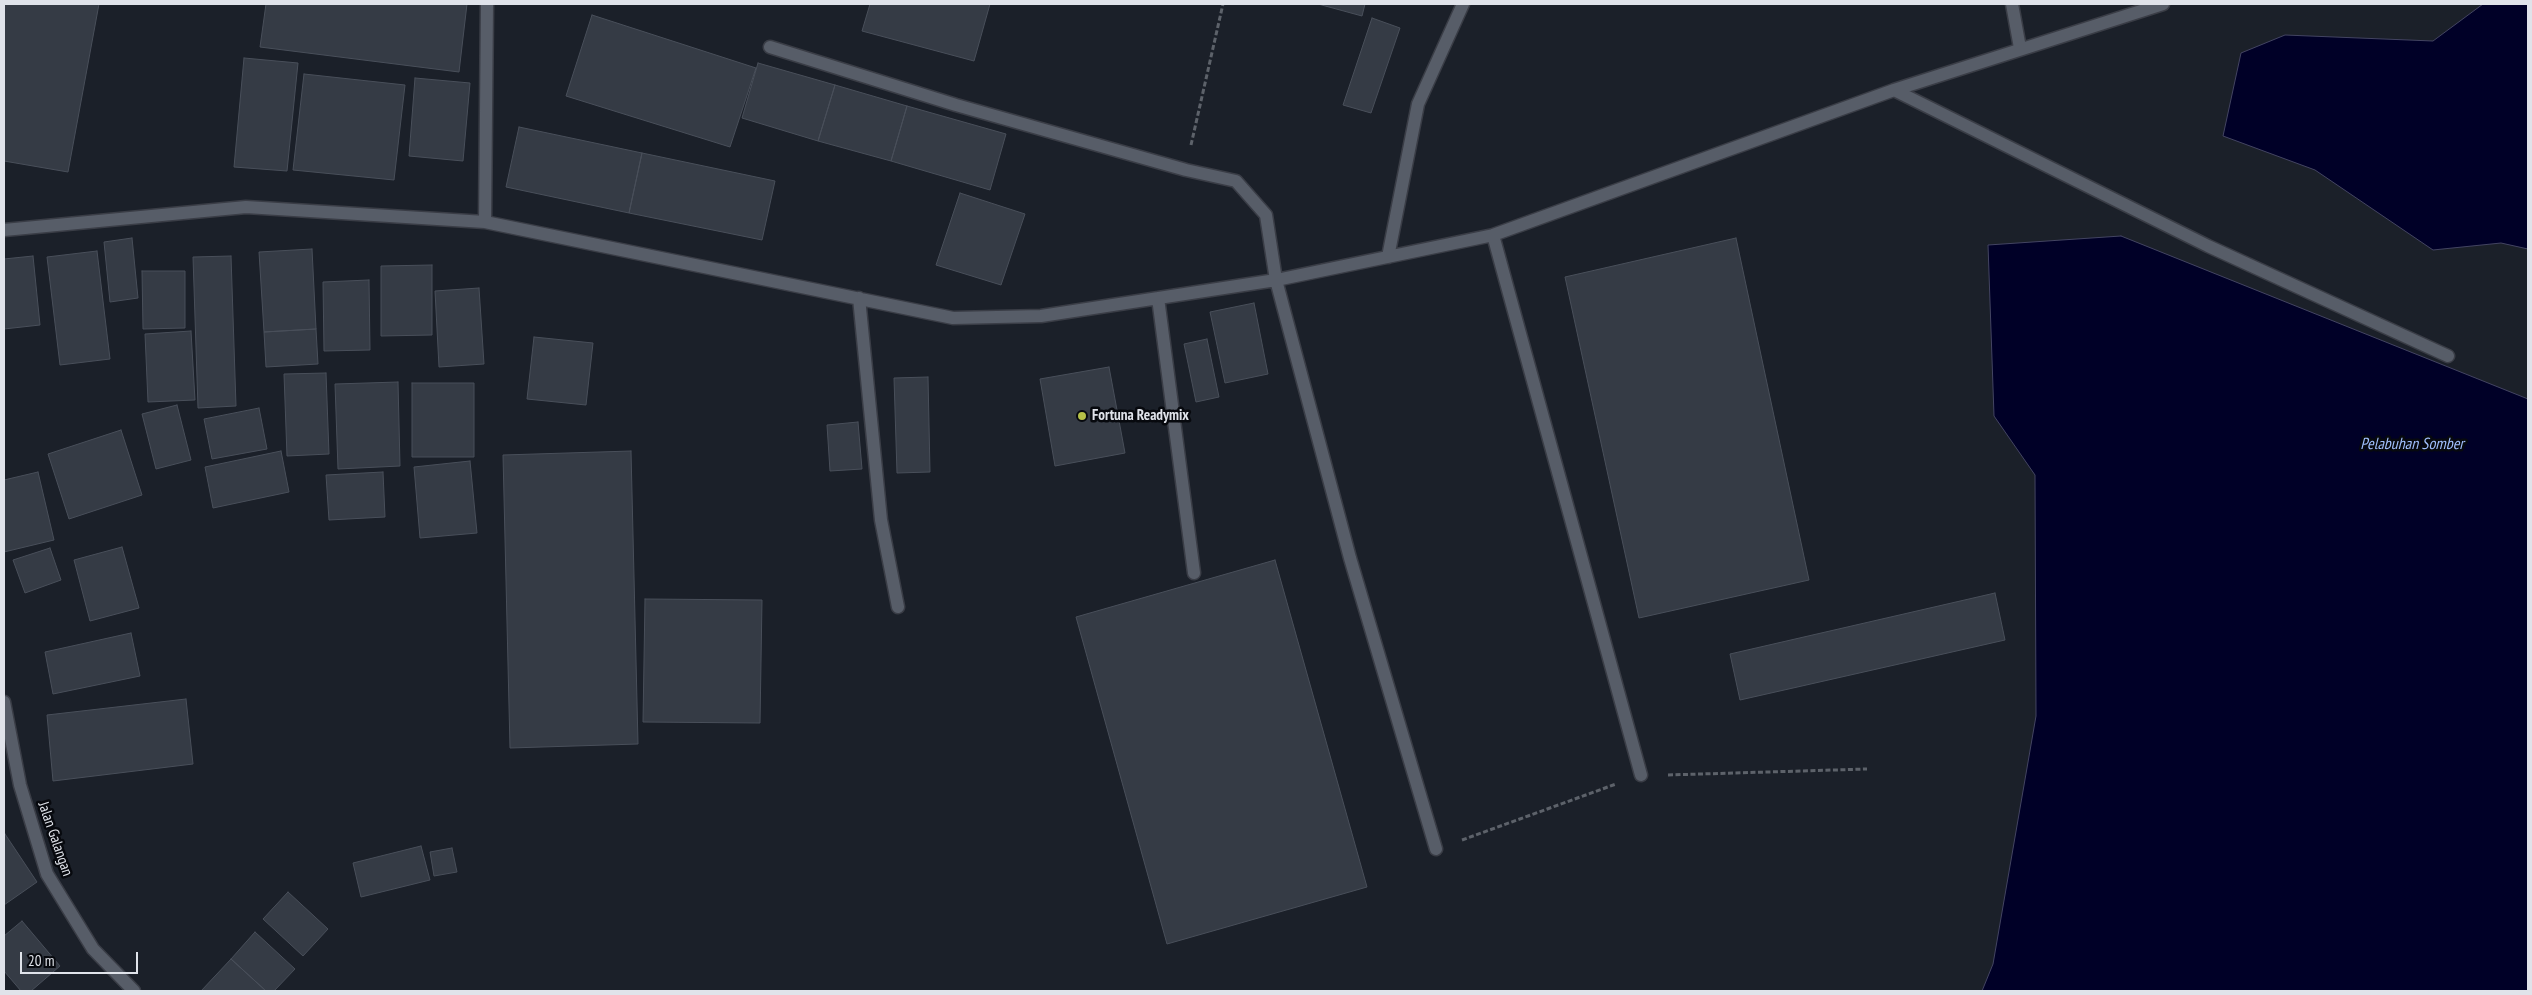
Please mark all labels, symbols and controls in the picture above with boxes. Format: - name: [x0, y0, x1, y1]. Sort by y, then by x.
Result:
- place label: Fortuna Readymix: [1092, 407, 1189, 425]
- marker: Fortuna Readymix: [1076, 410, 1088, 422]
- water label: Pelabuhan Somber: [2360, 434, 2464, 454]
- street label: Jalan Galangan: [34, 799, 76, 879]
- scale bar: [22, 942, 140, 974]
- text: 20 m: [28, 951, 54, 970]

